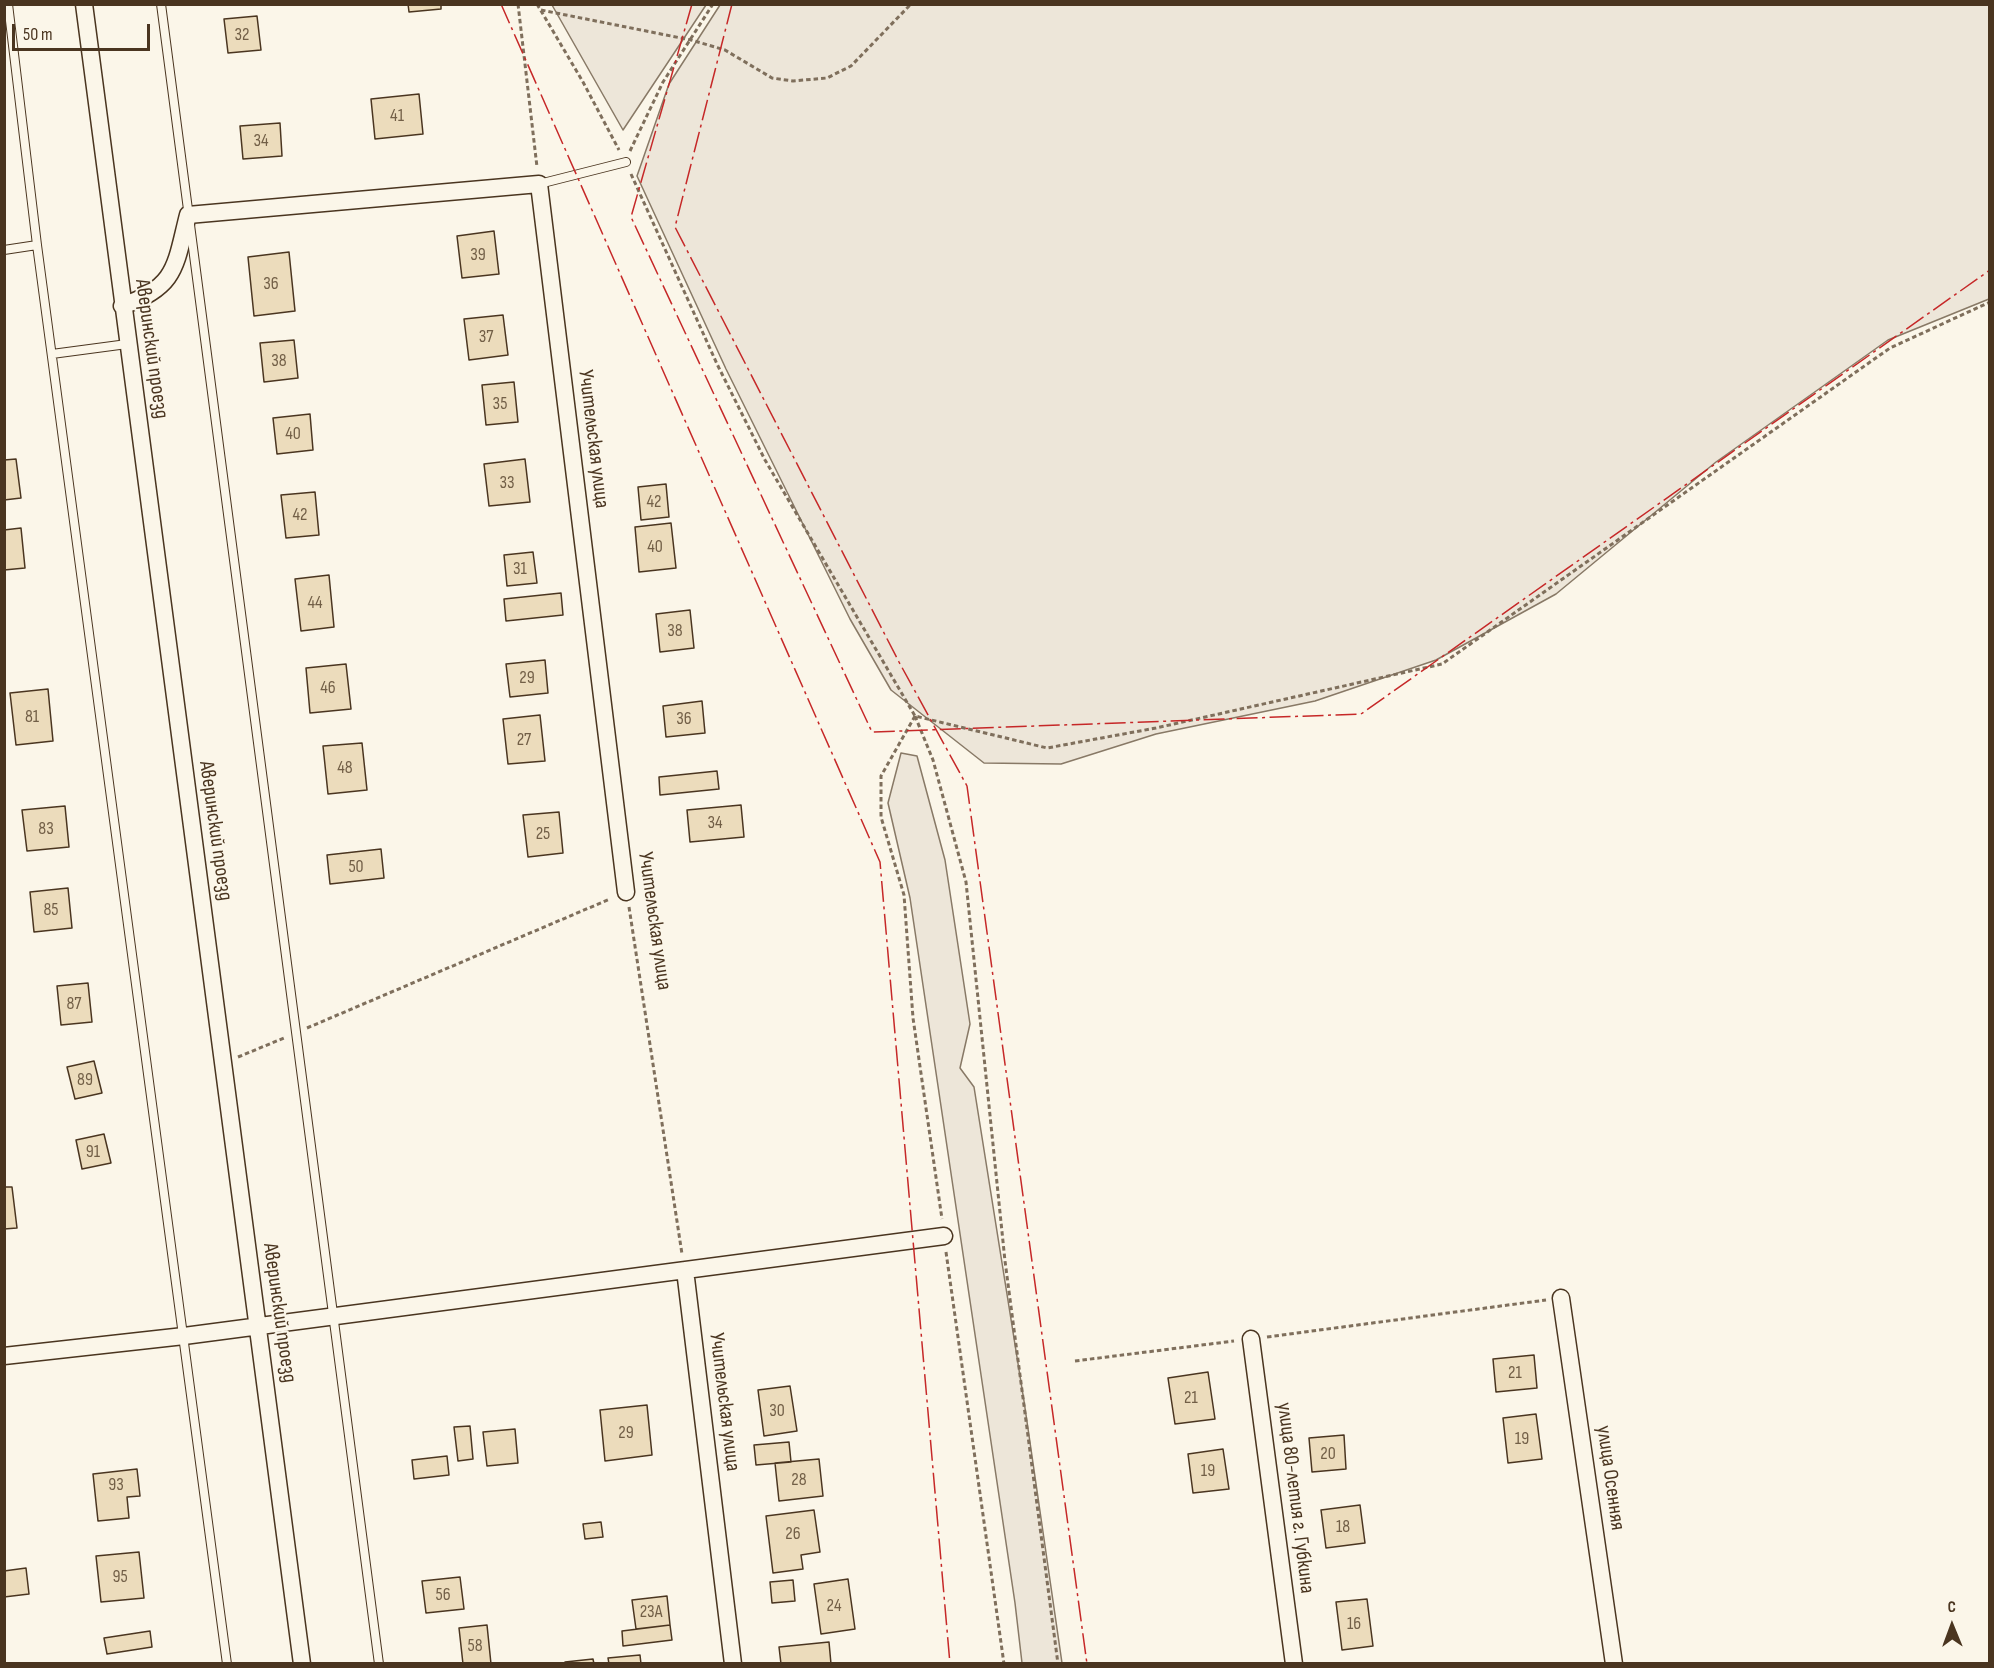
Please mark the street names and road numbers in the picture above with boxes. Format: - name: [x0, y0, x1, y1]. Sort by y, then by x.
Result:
- street label: Аверинский проезд: [129, 278, 173, 420]
- street label: Учительская улица: [572, 368, 614, 510]
- street label: Аверинский проезд: [193, 760, 237, 902]
- street label: Учительская улица: [632, 850, 676, 992]
- street label: Аверинский проезд: [257, 1242, 301, 1384]
- street label: Учительская улица: [703, 1331, 745, 1473]
- street label: улица 80-летия г. Губкина: [1271, 1401, 1319, 1595]
- street label: улица Осенняя: [1590, 1424, 1630, 1532]

